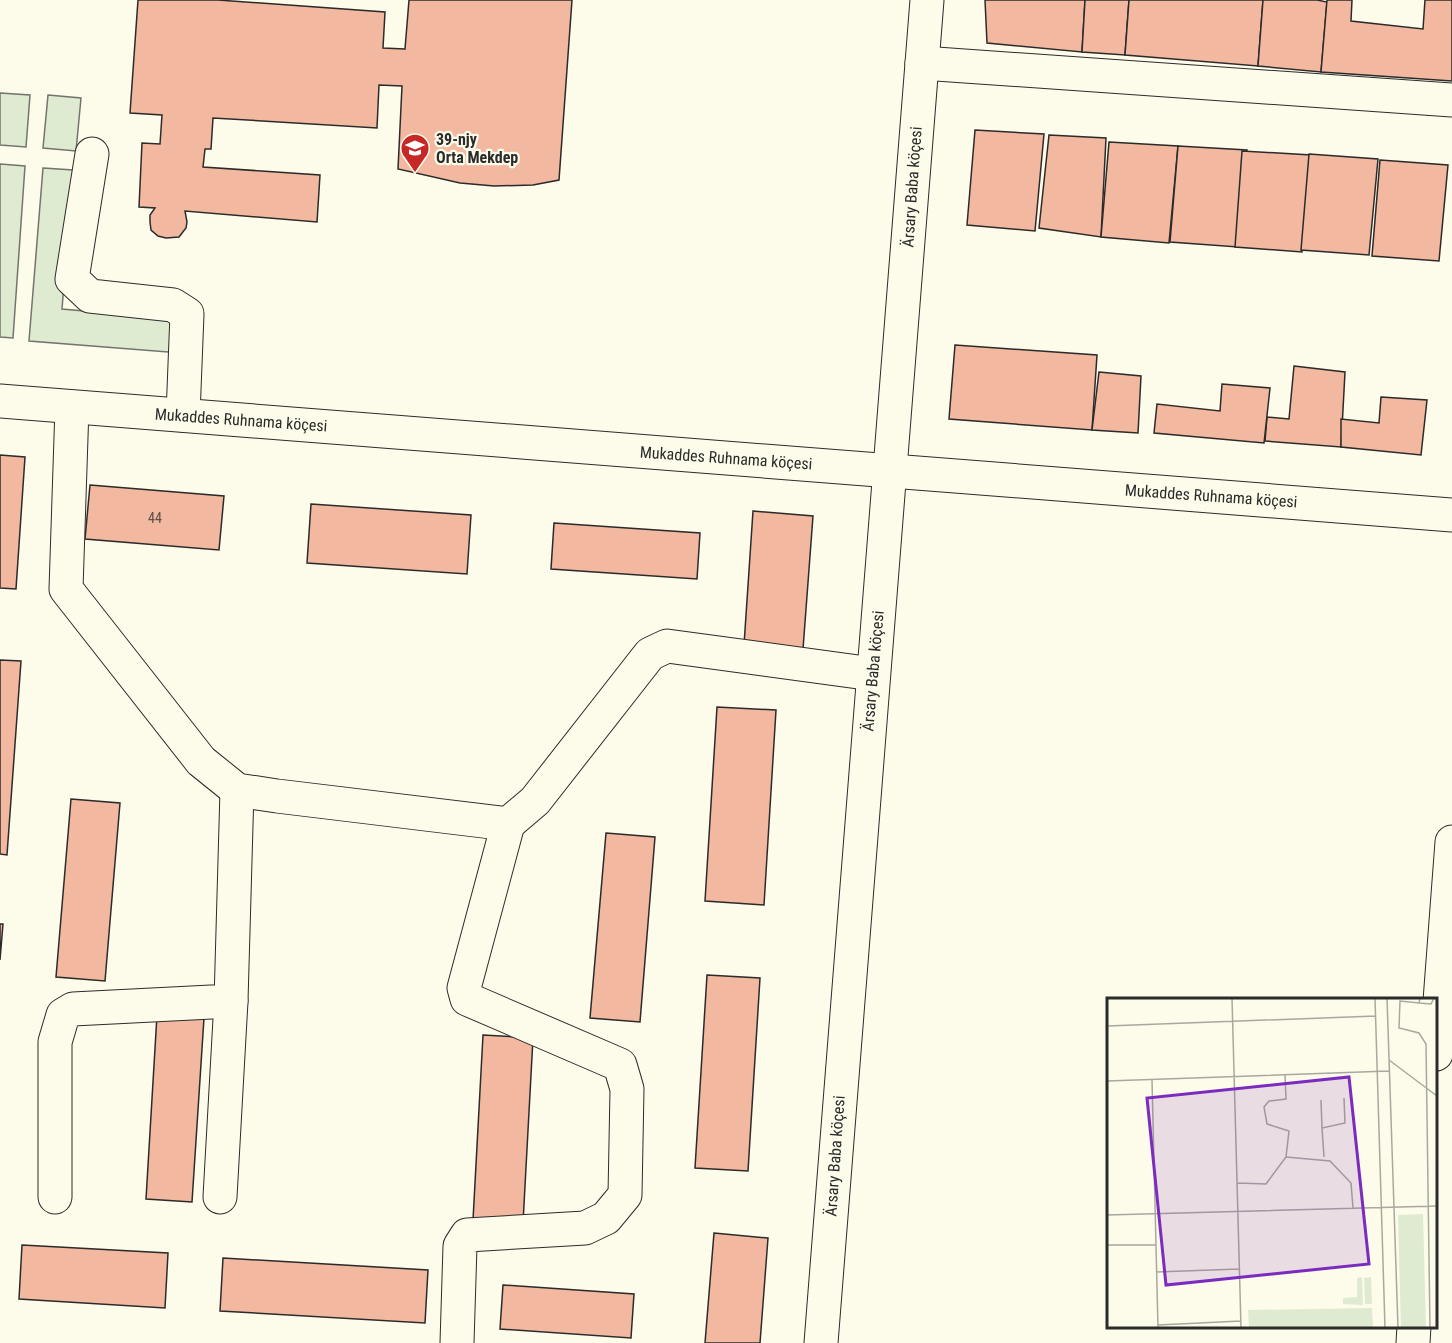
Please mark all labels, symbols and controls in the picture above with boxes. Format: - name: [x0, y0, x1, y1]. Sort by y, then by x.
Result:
- street label: Ärsary Baba köçesi: [898, 126, 926, 248]
- place label: 39-njy Orta Mekdep: [436, 130, 518, 167]
- school or university icon: 39-njy Orta Mekdep: [399, 132, 431, 174]
- street label: Mukaddes Ruhnama köçesi: [154, 404, 328, 436]
- street label: Mukaddes Ruhnama köçesi: [639, 442, 813, 474]
- street label: Mukaddes Ruhnama köçesi: [1124, 480, 1298, 512]
- house number: 44: [148, 510, 162, 526]
- street label: Ärsary Baba köçesi: [858, 610, 888, 732]
- inset map: [1107, 998, 1437, 1328]
- street label: Ärsary Baba köçesi: [821, 1095, 849, 1217]

